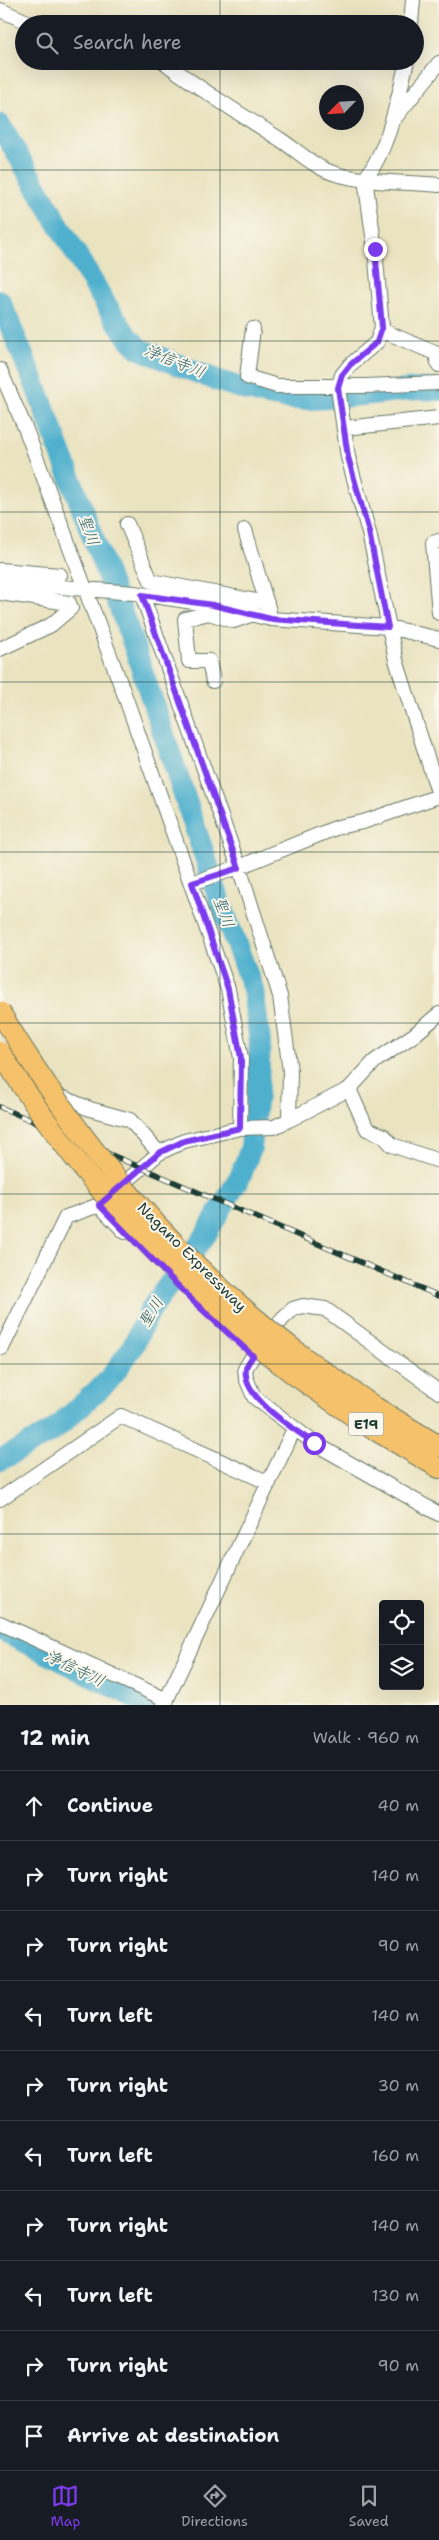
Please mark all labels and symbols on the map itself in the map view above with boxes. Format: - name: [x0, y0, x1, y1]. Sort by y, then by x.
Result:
- north arrow: [319, 85, 364, 130]
- route end: [364, 238, 387, 261]
- water label: 浄信寺川: [141, 339, 209, 383]
- water label: 聖川: [73, 511, 105, 549]
- water label: 聖川: [208, 893, 240, 931]
- street label: Nagano Expressway: [133, 1198, 251, 1316]
- water label: 聖川: [134, 1293, 168, 1331]
- road number: E19: [348, 1412, 384, 1436]
- route start: [303, 1432, 326, 1455]
- water label: 浄信寺川: [42, 1645, 108, 1691]

